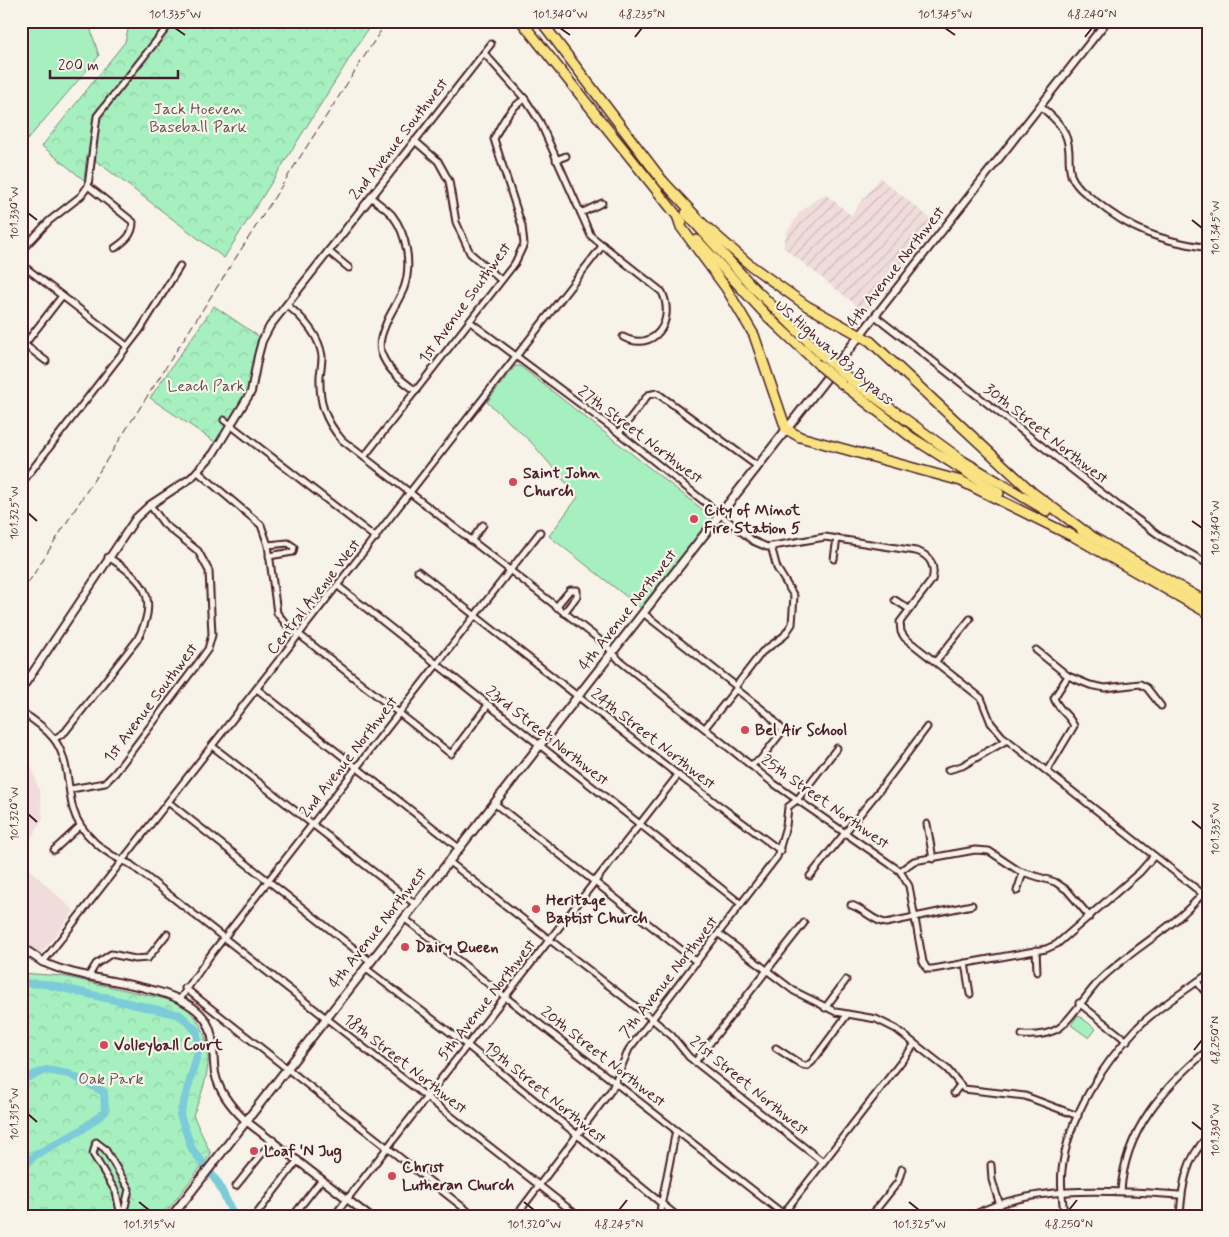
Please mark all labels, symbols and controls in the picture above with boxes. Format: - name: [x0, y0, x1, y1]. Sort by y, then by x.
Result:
- text: 101.335°W: [149, 7, 201, 23]
- text: 101.340°W: [533, 7, 587, 23]
- text: 48.235°N: [619, 7, 665, 23]
- text: 101.345°W: [918, 7, 972, 23]
- text: 48.240°N: [1068, 7, 1116, 23]
- scale bar: [50, 48, 178, 80]
- text: 200 m: [58, 56, 99, 76]
- street label: 2nd Avenue Southwest: [345, 74, 453, 204]
- park label: Jack Hoeven Baseball Park: [149, 99, 247, 138]
- text: 101.330°W: [7, 187, 23, 239]
- text: 101.345°W: [1208, 201, 1224, 255]
- street label: 4th Avenue Northwest: [842, 202, 950, 332]
- street label: 1st Avenue Southwest: [414, 238, 516, 368]
- street label: US Highway 83 Bypass: [769, 295, 898, 411]
- park label: Leach Park: [167, 376, 245, 397]
- street label: 30th Street Northwest: [980, 379, 1112, 489]
- street label: 27th Street Northwest: [573, 381, 707, 489]
- place label: Saint John Church: [523, 463, 601, 502]
- marker: Saint John Church: [507, 476, 519, 488]
- text: 101.325°W: [7, 486, 23, 540]
- place label: City of Minot Fire Station 5: [704, 500, 801, 539]
- text: 101.340°W: [1208, 501, 1224, 555]
- marker: City of Minot Fire Station 5: [688, 513, 700, 525]
- street label: Central Avenue West: [262, 535, 366, 659]
- street label: 4th Avenue Northwest: [574, 545, 682, 675]
- street label: 1st Avenue Southwest: [99, 639, 203, 767]
- street label: 23rd Street Northwest: [481, 681, 613, 791]
- street label: 24th Street Northwest: [586, 684, 720, 794]
- street label: 2nd Avenue Northwest: [295, 692, 403, 822]
- place label: Bel Air School: [755, 720, 847, 741]
- marker: Bel Air School: [739, 724, 751, 736]
- street label: 25th Street Northwest: [757, 750, 893, 854]
- text: 101.320°W: [7, 787, 23, 841]
- text: 101.335°W: [1208, 803, 1224, 855]
- street label: 4th Avenue Northwest: [324, 863, 432, 993]
- place label: Heritage Baptist Church: [546, 890, 648, 929]
- marker: Heritage Baptist Church: [530, 903, 542, 915]
- street label: 7th Avenue Northwest: [615, 912, 723, 1042]
- street label: 5th Avenue Northwest: [433, 935, 541, 1065]
- place label: Dairy Queen: [415, 937, 499, 958]
- marker: Dairy Queen: [399, 941, 411, 953]
- street label: 20th Street Northwest: [536, 1002, 670, 1112]
- street label: 18th Street Northwest: [339, 1009, 471, 1119]
- text: 48.250°N: [1208, 1016, 1224, 1064]
- street label: 21st Street Northwest: [685, 1031, 813, 1141]
- place label: Volleyball Court: [114, 1035, 223, 1056]
- street label: 19th Street Northwest: [479, 1037, 611, 1149]
- marker: Volleyball Court: [98, 1039, 110, 1051]
- park label: Oak Park: [78, 1069, 144, 1090]
- text: 101.315°W: [7, 1088, 23, 1140]
- text: 101.330°W: [1208, 1104, 1224, 1156]
- place label: Loaf 'N Jug: [264, 1141, 342, 1164]
- marker: Loaf 'N Jug: [248, 1145, 260, 1157]
- place label: Christ Lutheran Church: [402, 1157, 514, 1196]
- marker: Christ Lutheran Church: [386, 1170, 398, 1182]
- text: 101.315°W: [123, 1217, 175, 1233]
- text: 101.320°W: [507, 1217, 561, 1233]
- text: 48.245°N: [595, 1217, 643, 1233]
- text: 101.325°W: [892, 1217, 946, 1233]
- text: 48.250°N: [1045, 1217, 1093, 1233]

